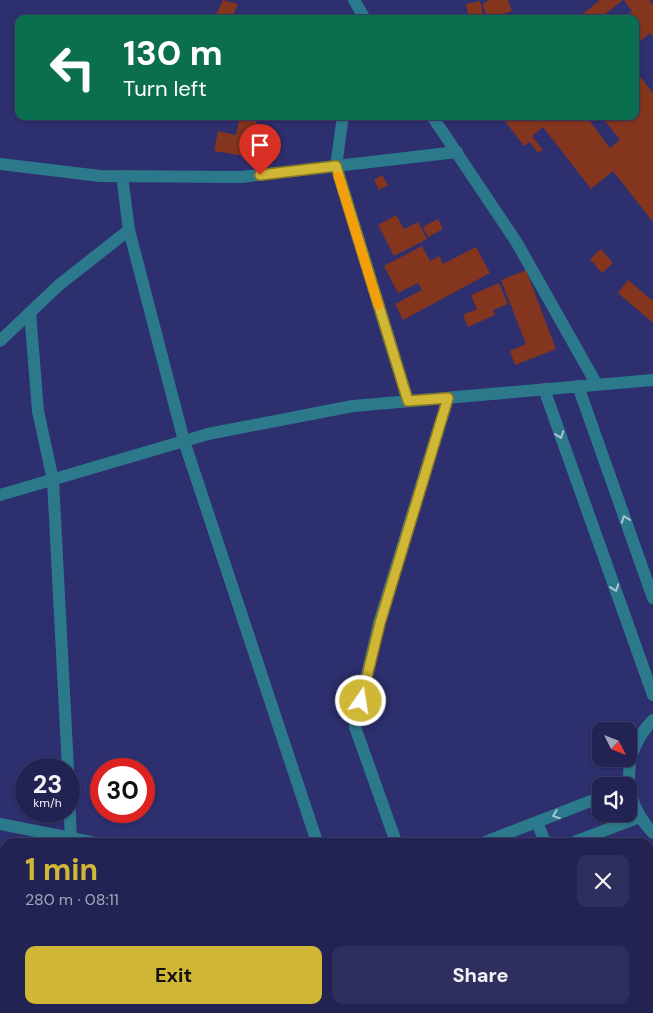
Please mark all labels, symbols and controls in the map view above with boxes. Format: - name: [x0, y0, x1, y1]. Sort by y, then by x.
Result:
- text: 130 m: [123, 30, 223, 76]
- icon: left: [40, 35, 105, 100]
- text: Turn left: [123, 74, 207, 103]
- pin: [239, 124, 281, 175]
- icon: arrive: [246, 131, 274, 159]
- one-way arrow: [554, 430, 564, 439]
- one-way arrow: [621, 515, 631, 523]
- one-way arrow: [609, 583, 619, 592]
- position arrow: [334, 674, 386, 726]
- north arrow: [592, 722, 638, 768]
- map controls: [592, 722, 637, 822]
- speed limit sign: 30: [90, 758, 155, 823]
- text: 23: [33, 768, 62, 801]
- button: sound: [592, 777, 637, 822]
- text: km/h: [33, 795, 62, 811]
- one-way arrow: [552, 809, 561, 819]
- text: 1 min: [25, 850, 98, 889]
- button: close: [577, 855, 629, 907]
- text: 280 m · 08:11: [25, 889, 119, 910]
- button: Exit: [25, 946, 322, 1004]
- button: Share: [332, 946, 629, 1004]

